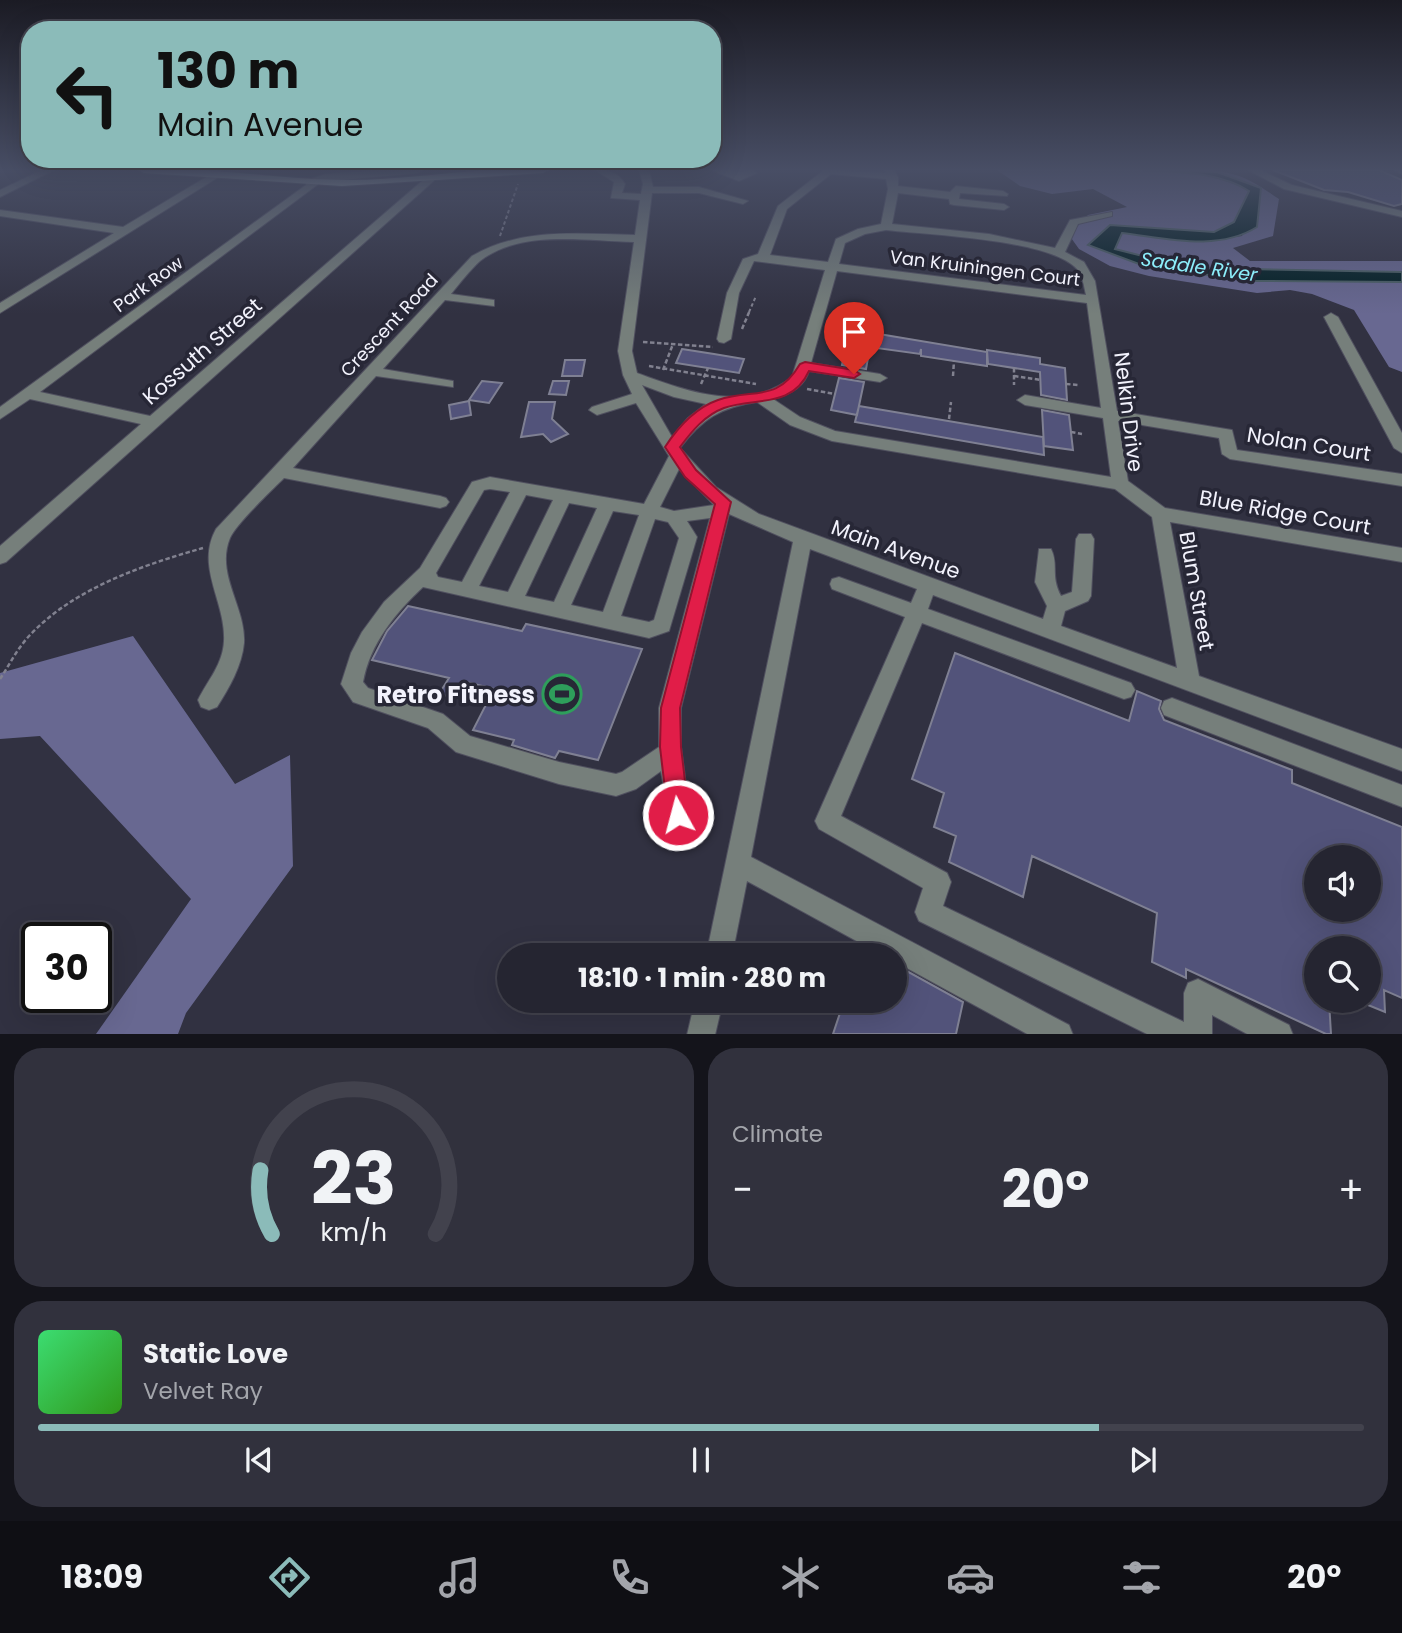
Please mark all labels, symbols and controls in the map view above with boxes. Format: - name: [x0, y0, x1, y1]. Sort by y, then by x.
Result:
- text: 130 m: [157, 37, 299, 105]
- icon: left: [42, 49, 133, 140]
- text: Main Avenue: [157, 102, 363, 147]
- street label: Van Kruiningen Court: [888, 244, 1082, 292]
- water label: Saddle River: [1139, 245, 1260, 289]
- street label: Park Row: [108, 250, 188, 318]
- street label: Crescent Road: [335, 268, 443, 382]
- street label: Kossuth Street: [136, 291, 268, 411]
- pin: [824, 302, 884, 374]
- icon: arrive: [835, 313, 873, 351]
- street label: Nelkin Drive: [1107, 350, 1151, 474]
- street label: Nolan Court: [1245, 420, 1373, 468]
- street label: Blue Ridge Court: [1197, 483, 1373, 541]
- street label: Main Avenue: [827, 512, 965, 586]
- street label: Blum Street: [1172, 529, 1222, 653]
- sports icon: Retro Fitness: [541, 673, 583, 715]
- place label: Retro Fitness: [376, 678, 535, 711]
- position arrow: [641, 778, 715, 852]
- map controls: [1304, 845, 1381, 1013]
- button: sound: [1304, 845, 1381, 922]
- speed limit sign: 30: [21, 922, 112, 1013]
- button: search: [1304, 936, 1381, 1013]
- text: 18:10 · 1 min · 280 m: [578, 960, 826, 996]
- text: Climate: [732, 1118, 823, 1150]
- text: 23: [311, 1128, 397, 1229]
- text: 20°: [1002, 1153, 1089, 1226]
- text: −: [732, 1163, 753, 1216]
- text: +: [1338, 1163, 1364, 1216]
- text: km/h: [321, 1214, 387, 1249]
- text: Static Love: [143, 1336, 288, 1372]
- text: Velvet Ray: [143, 1375, 263, 1407]
- icon: previous: [240, 1441, 278, 1479]
- icon: pause: [682, 1441, 720, 1479]
- icon: next: [1124, 1441, 1162, 1479]
- icon: directions: [265, 1553, 314, 1602]
- icon: music: [435, 1553, 484, 1602]
- icon: phone: [605, 1553, 654, 1602]
- icon: climate: [776, 1553, 825, 1602]
- icon: car: [946, 1553, 995, 1602]
- icon: filters: [1117, 1553, 1166, 1602]
- text: 18:09: [61, 1554, 143, 1599]
- text: 20°: [1287, 1554, 1341, 1599]

